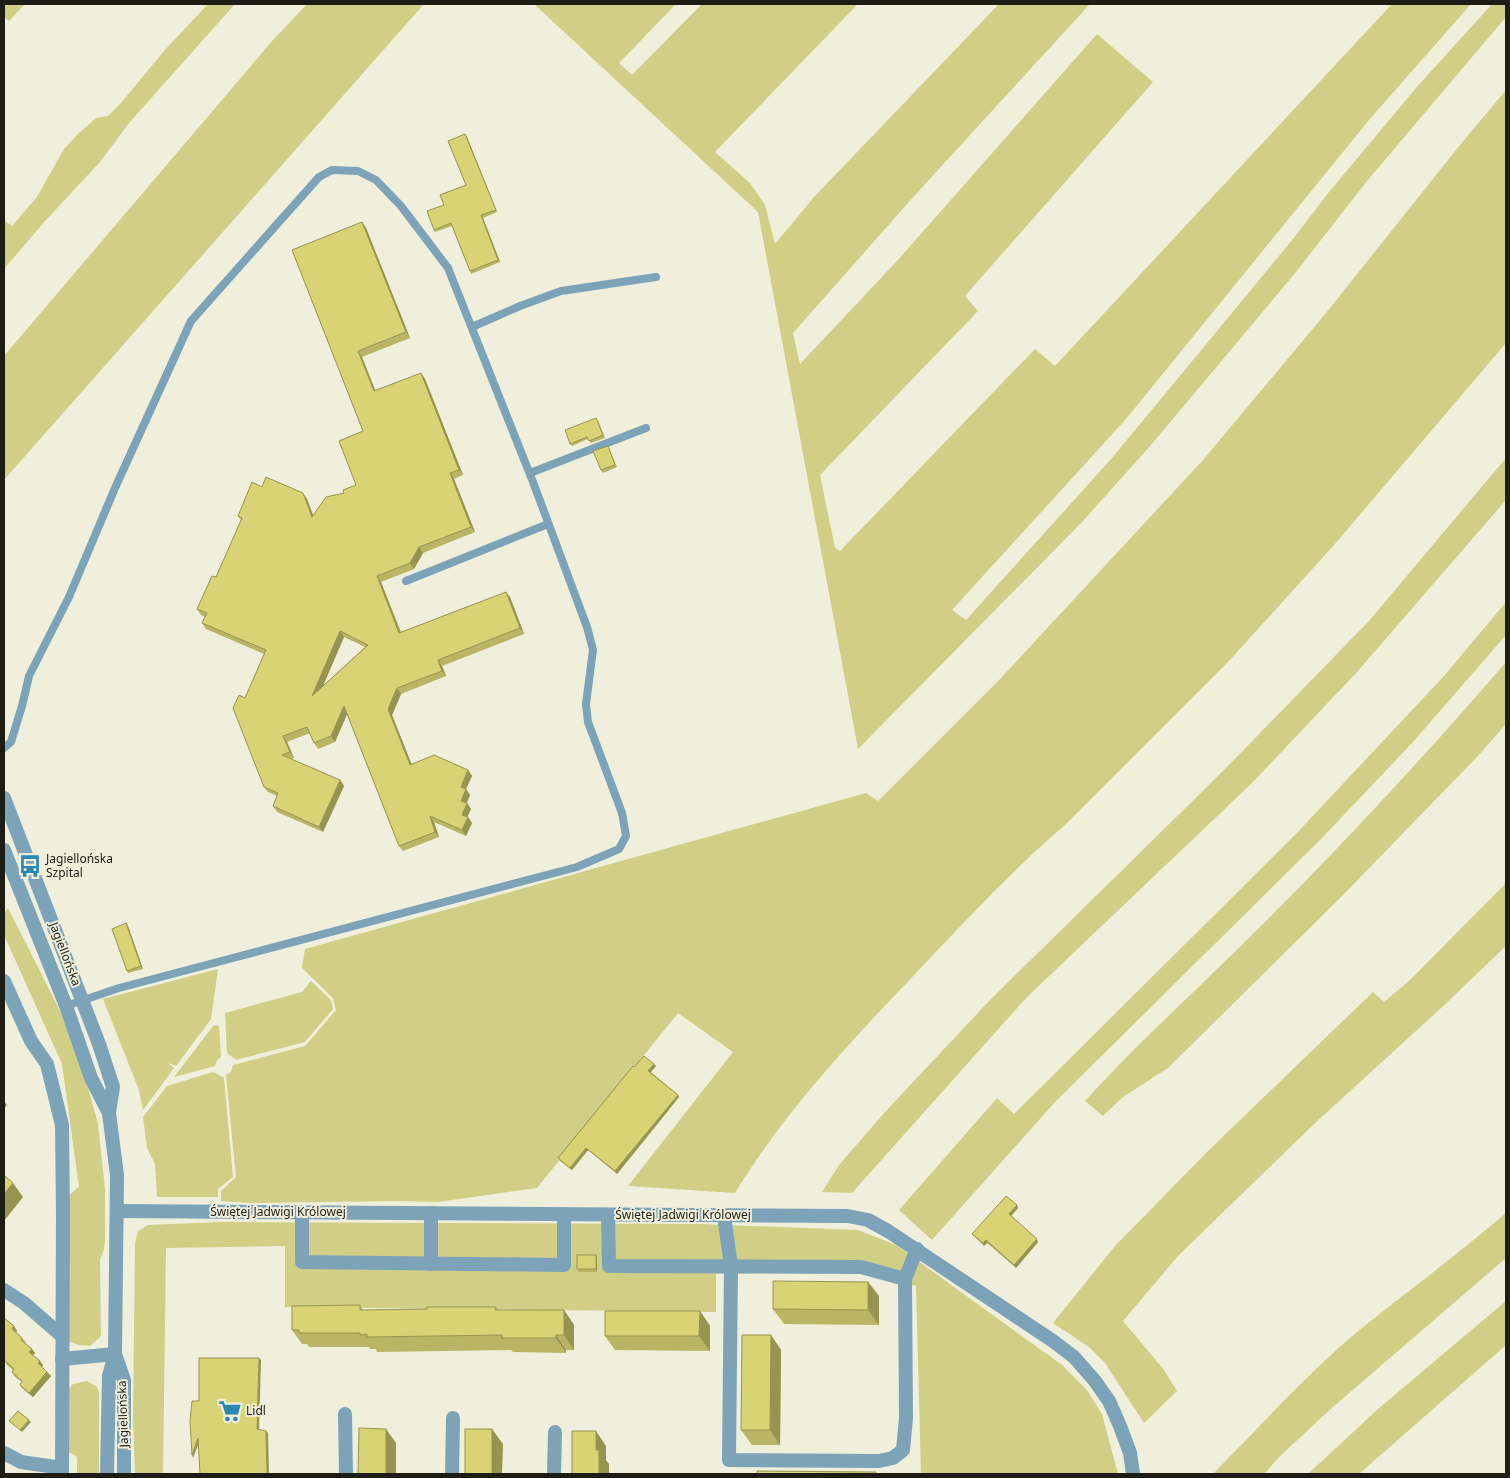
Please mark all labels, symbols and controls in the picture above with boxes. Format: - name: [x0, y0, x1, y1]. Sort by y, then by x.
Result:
- place label: Jagiellońska Szpital: [45, 850, 113, 881]
- bus stop icon: Jagiellońska Szpital: [17, 853, 43, 879]
- street label: Jagiellońska: [45, 919, 85, 988]
- street label: Świętej Jadwigi Królowej: [210, 1203, 346, 1220]
- street label: Świętej Jadwigi Królowej: [615, 1206, 751, 1223]
- street label: Jagiellońska: [113, 1380, 132, 1449]
- supermarket icon: Lidl: [217, 1398, 243, 1424]
- place label: Lidl: [246, 1402, 266, 1419]

